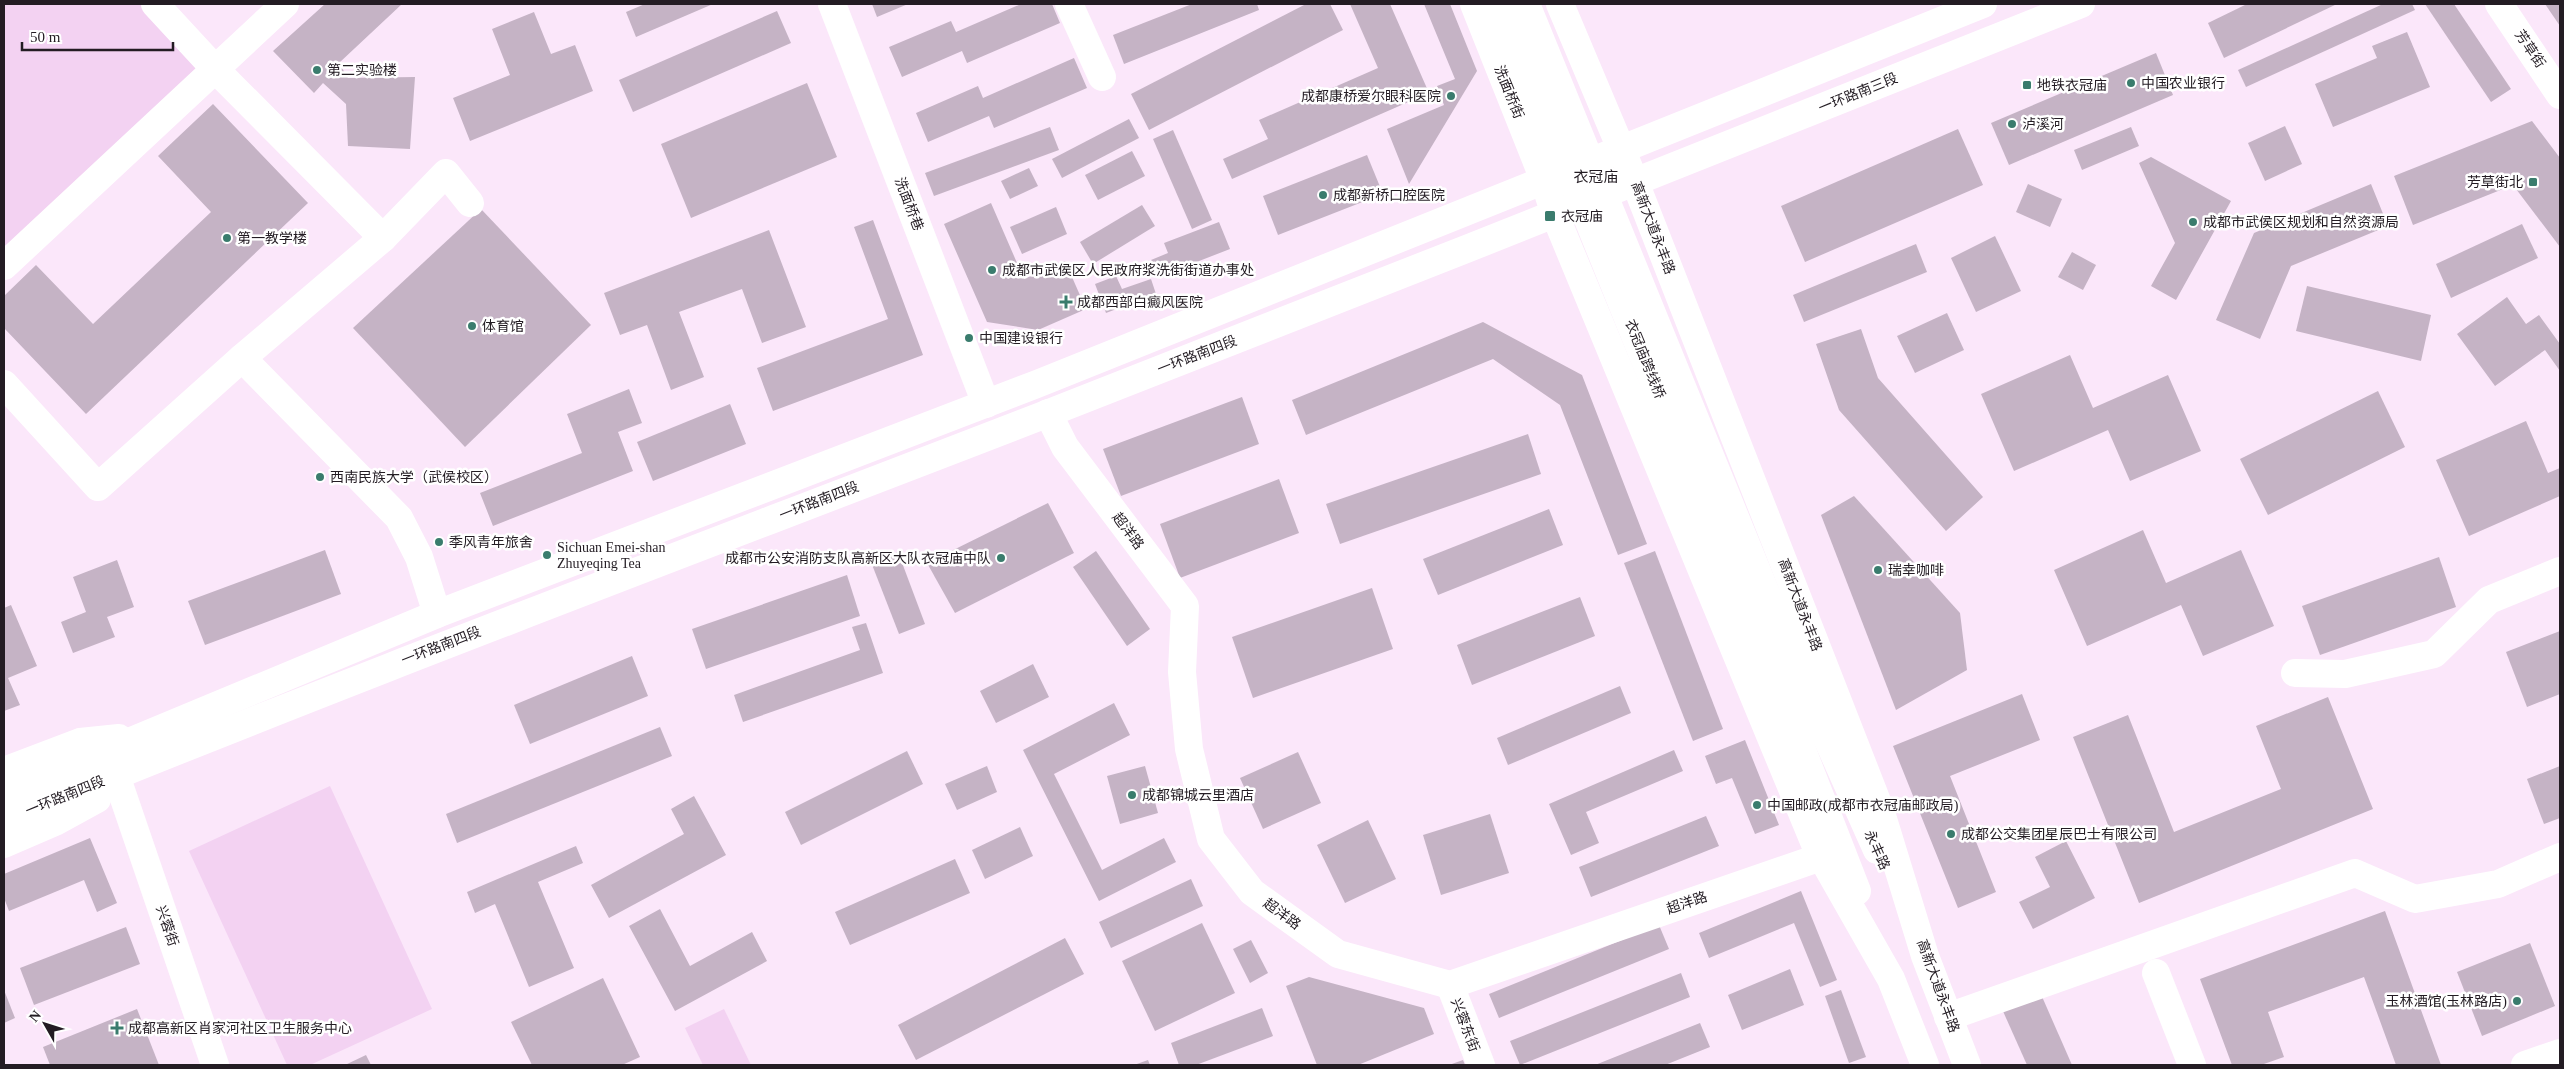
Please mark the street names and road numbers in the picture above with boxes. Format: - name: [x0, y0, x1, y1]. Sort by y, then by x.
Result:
- street label: 芳草街: [2512, 27, 2548, 71]
- street label: 洗面桥街: [1492, 63, 1526, 121]
- street label: 一环路南三段: [1816, 70, 1900, 116]
- street label: 洗面桥巷: [892, 175, 926, 233]
- street label: 高新大道永丰路: [1628, 180, 1678, 276]
- street label: 衣冠庙跨线桥: [1622, 317, 1668, 401]
- street label: 一环路南四段: [1155, 333, 1239, 377]
- street label: 一环路南四段: [777, 479, 861, 523]
- street label: 超洋路: [1109, 510, 1147, 552]
- street label: 高新大道永丰路: [1775, 557, 1825, 653]
- street label: 一环路南四段: [399, 624, 483, 668]
- street label: 一环路南四段: [23, 773, 107, 819]
- street label: 永丰路: [1862, 828, 1892, 872]
- street label: 超洋路: [1665, 889, 1709, 917]
- street label: 超洋路: [1261, 896, 1303, 932]
- street label: 兴蓉街: [153, 904, 181, 948]
- street label: 高新大道永丰路: [1914, 937, 1962, 1035]
- street label: 兴蓉东街: [1448, 996, 1482, 1054]

